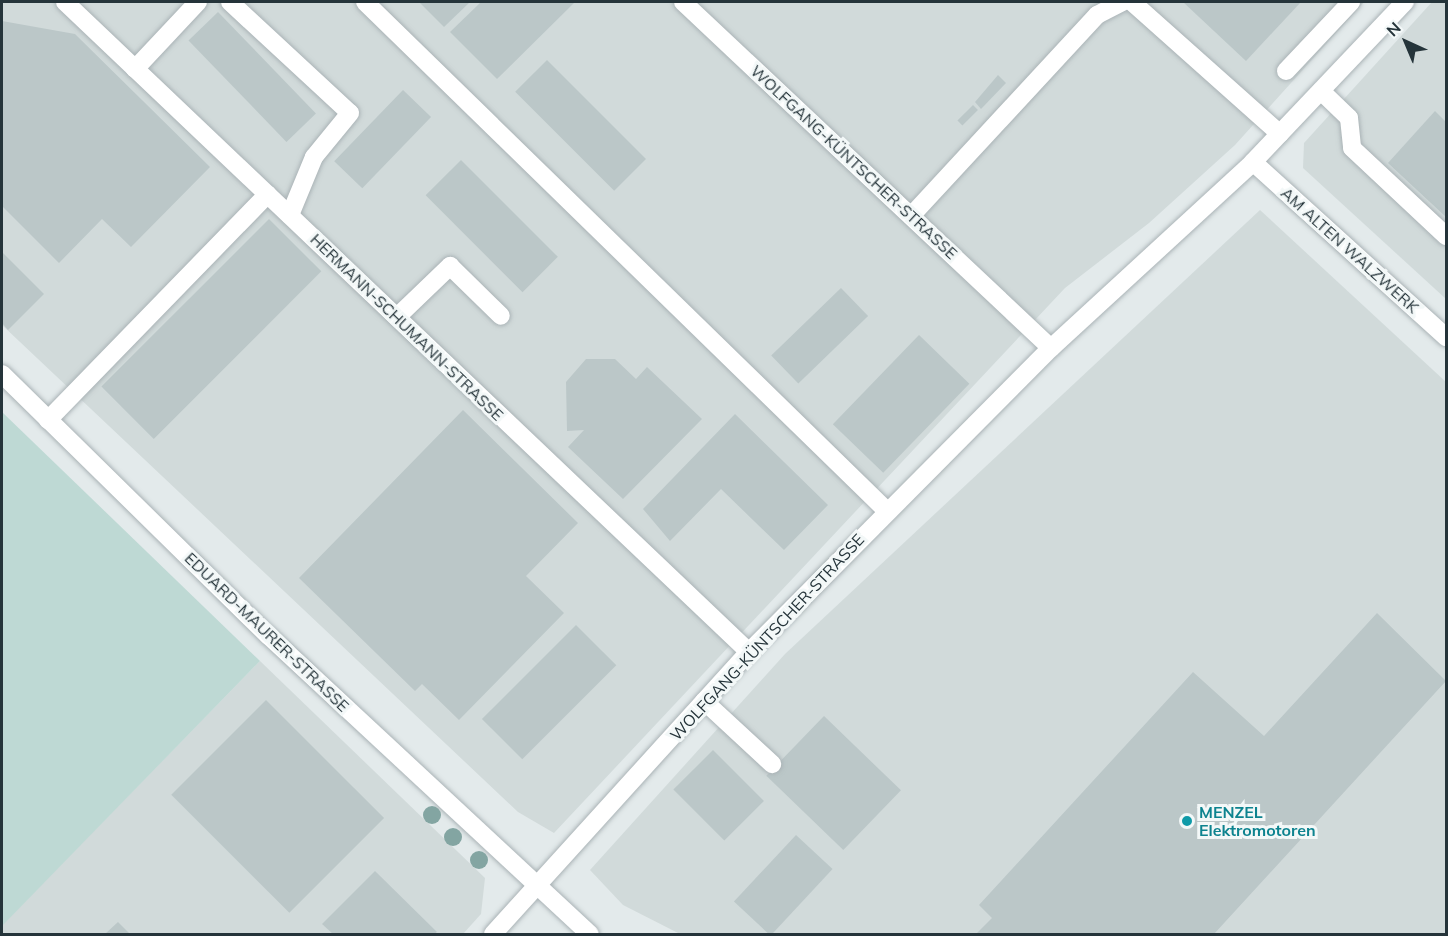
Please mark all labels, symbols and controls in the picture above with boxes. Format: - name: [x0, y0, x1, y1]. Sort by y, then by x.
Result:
- north arrow: [1376, 12, 1436, 72]
- text: N: [1382, 18, 1405, 40]
- street label: WOLFGANG-KÜNTSCHER-STRASSE: [747, 61, 961, 263]
- street label: AM ALTEN WALZWERK: [1277, 183, 1423, 317]
- street label: HERMANN-SCHUMANN-STRASSE: [307, 230, 507, 424]
- street label: WOLFGANG-KÜNTSCHER-STRASSE: [666, 530, 868, 744]
- street label: EDUARD-MAURER-STRASSE: [181, 548, 353, 716]
- place label: MENZEL Elektromotoren: [1199, 802, 1316, 840]
- marker: MENZEL Elektromotoren: [1180, 814, 1194, 828]

